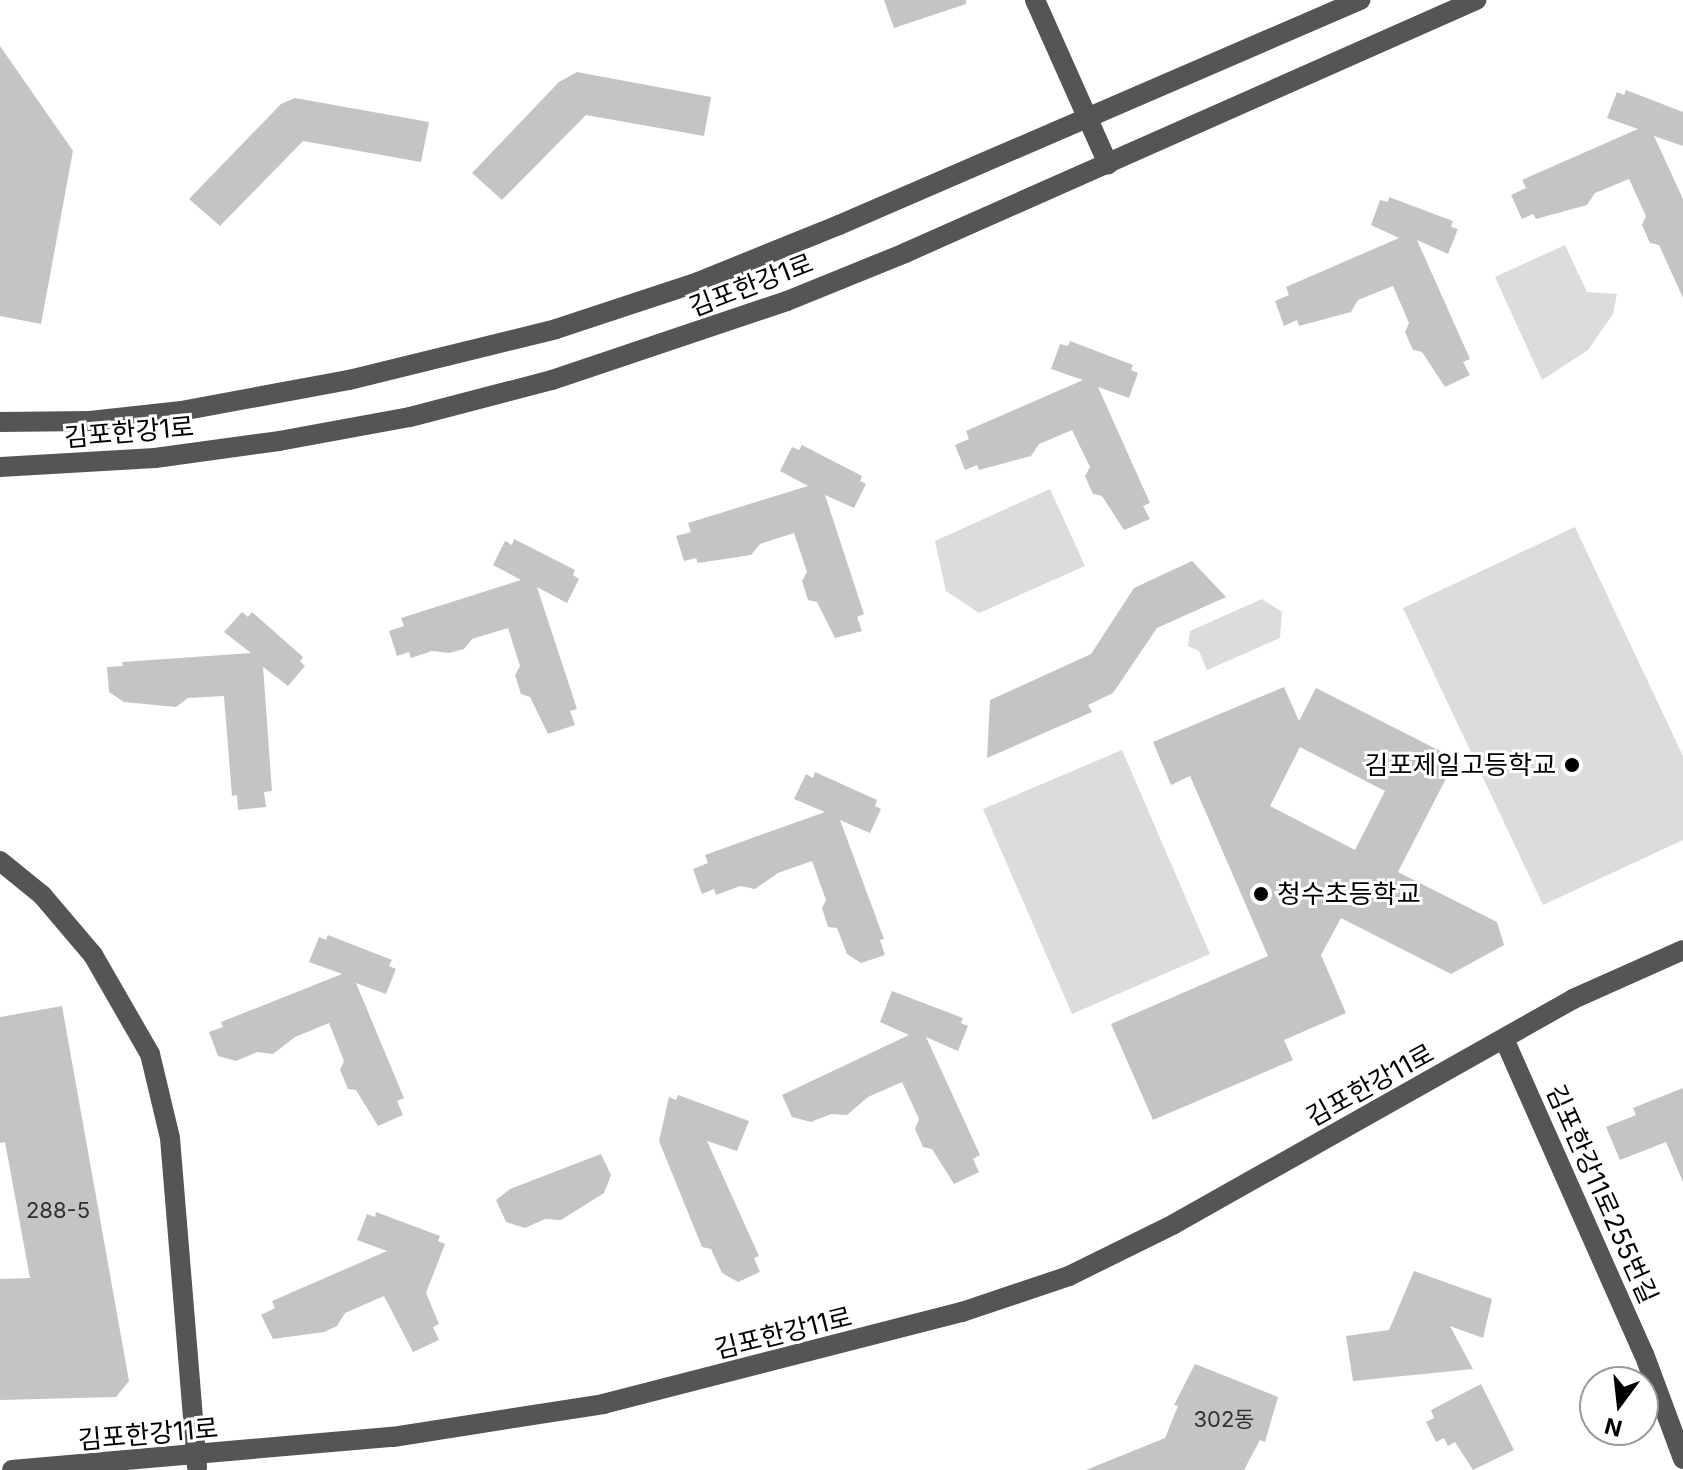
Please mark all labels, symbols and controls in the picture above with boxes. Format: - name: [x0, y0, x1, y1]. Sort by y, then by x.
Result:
- street label: 김포한강1로: [685, 247, 817, 323]
- street label: 김포한강1로: [63, 411, 195, 453]
- place label: 김포제일고등학교: [1365, 749, 1556, 781]
- marker: 김포제일고등학교: [1563, 756, 1581, 774]
- place label: 청수초등학교: [1277, 878, 1421, 910]
- marker: 청수초등학교: [1252, 885, 1270, 903]
- street label: 김포한강11로: [1301, 1037, 1439, 1133]
- street label: 김포한강11로255번길: [1540, 1080, 1664, 1308]
- house number: 288-5: [26, 1198, 90, 1224]
- street label: 김포한강11로: [711, 1301, 855, 1365]
- north arrow: [1579, 1366, 1659, 1446]
- house number: 302동: [1193, 1407, 1255, 1433]
- street label: 김포한강11로: [77, 1412, 219, 1456]
- text: N: [1602, 1413, 1625, 1442]

